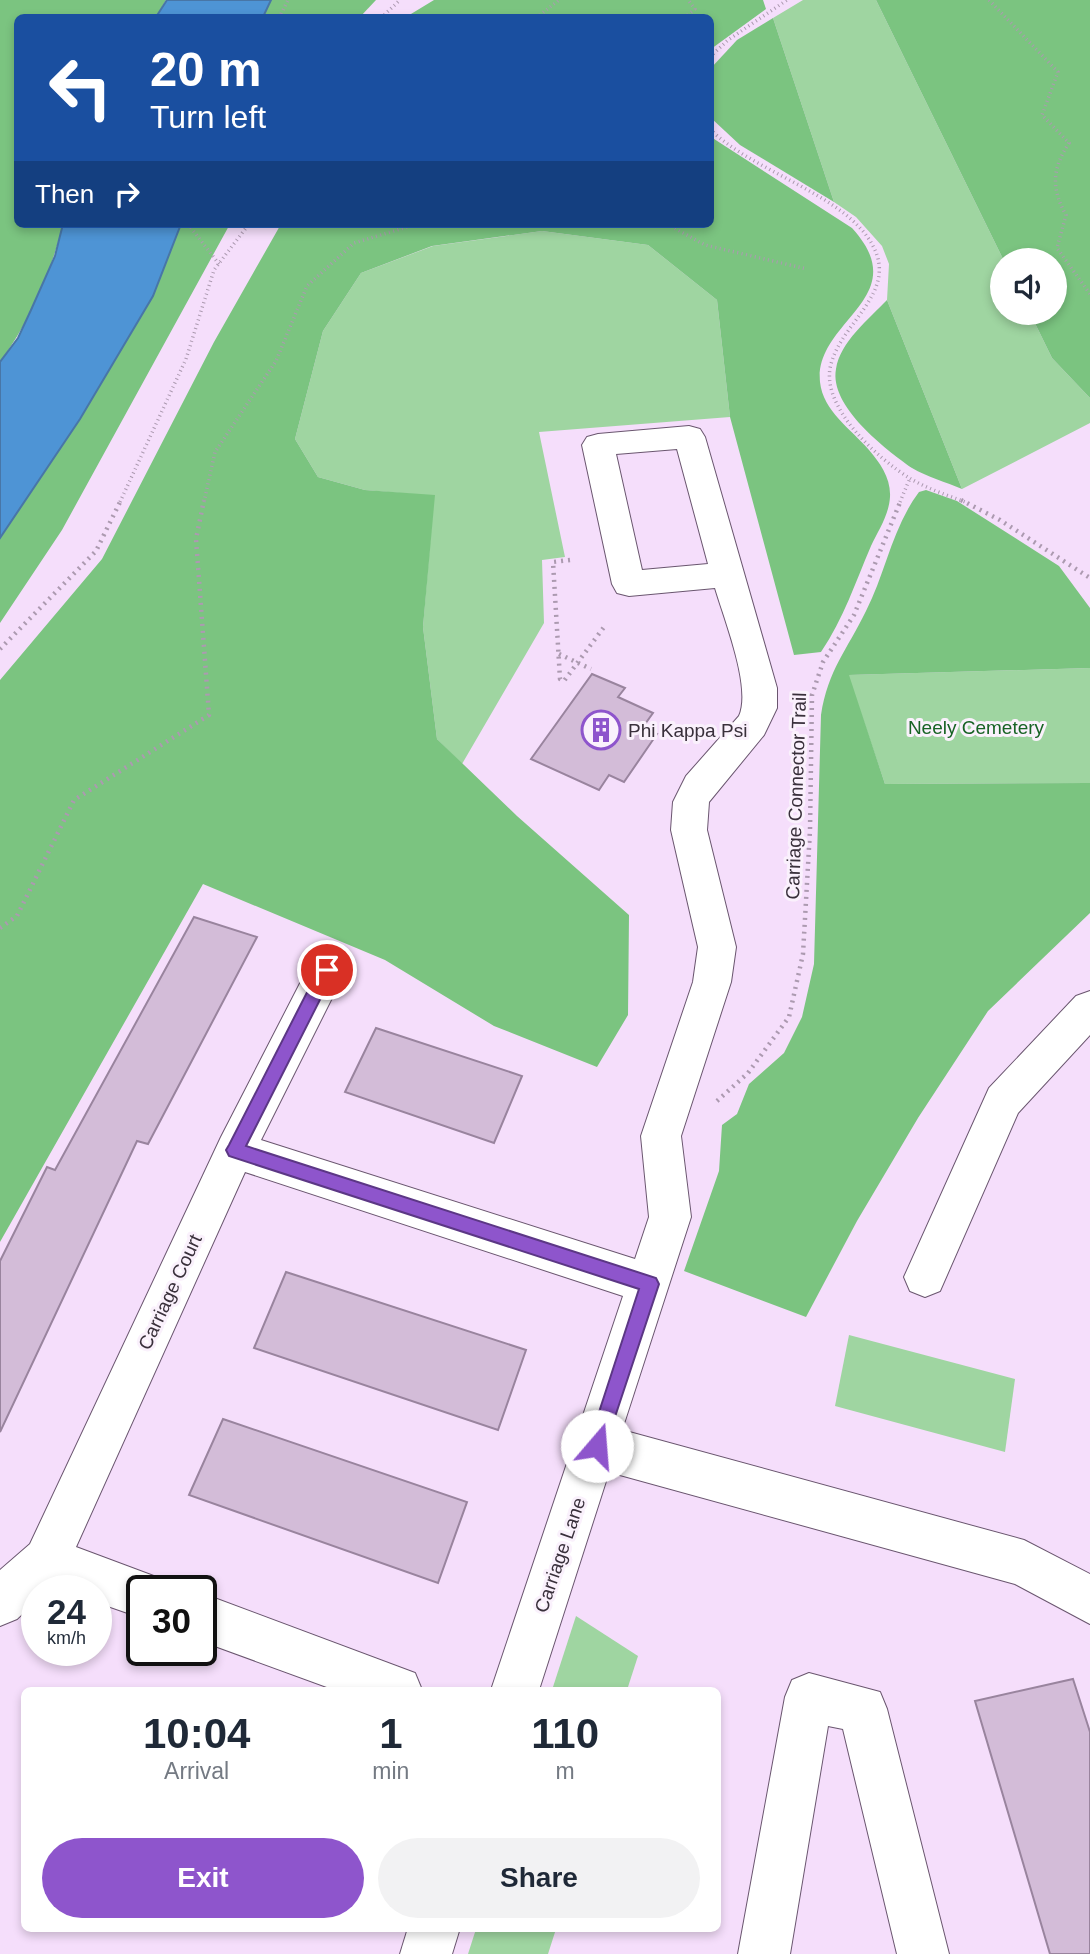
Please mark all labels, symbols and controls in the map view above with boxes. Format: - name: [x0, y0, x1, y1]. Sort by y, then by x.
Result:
- icon: left: [35, 42, 126, 133]
- text: 20 m: [150, 42, 262, 96]
- text: Turn left: [150, 99, 266, 135]
- icon: right: [108, 175, 146, 213]
- text: Then: [35, 179, 94, 209]
- map controls: [990, 248, 1067, 325]
- button: sound: [990, 248, 1067, 325]
- street label: Carriage Connector Trail: [782, 692, 810, 900]
- building icon: Phi Kappa Psi: [580, 709, 622, 751]
- park label: Neely Cemetery: [908, 717, 1045, 738]
- place label: Phi Kappa Psi: [628, 720, 747, 741]
- pin: [297, 940, 357, 1000]
- icon: arrive: [308, 951, 346, 989]
- street label: Carriage Court: [134, 1230, 206, 1353]
- position arrow: [560, 1409, 634, 1483]
- street label: Carriage Lane: [530, 1495, 590, 1615]
- speed limit sign: 30: [126, 1575, 217, 1666]
- text: 24: [47, 1592, 86, 1631]
- text: km/h: [47, 1628, 86, 1648]
- text: 10:04: [143, 1710, 250, 1757]
- text: 1: [379, 1710, 403, 1757]
- text: 110: [531, 1710, 599, 1757]
- text: Arrival: [164, 1758, 229, 1784]
- text: min: [372, 1758, 409, 1784]
- text: m: [556, 1758, 575, 1784]
- button: Exit: [42, 1838, 364, 1918]
- button: Share: [378, 1838, 700, 1918]

